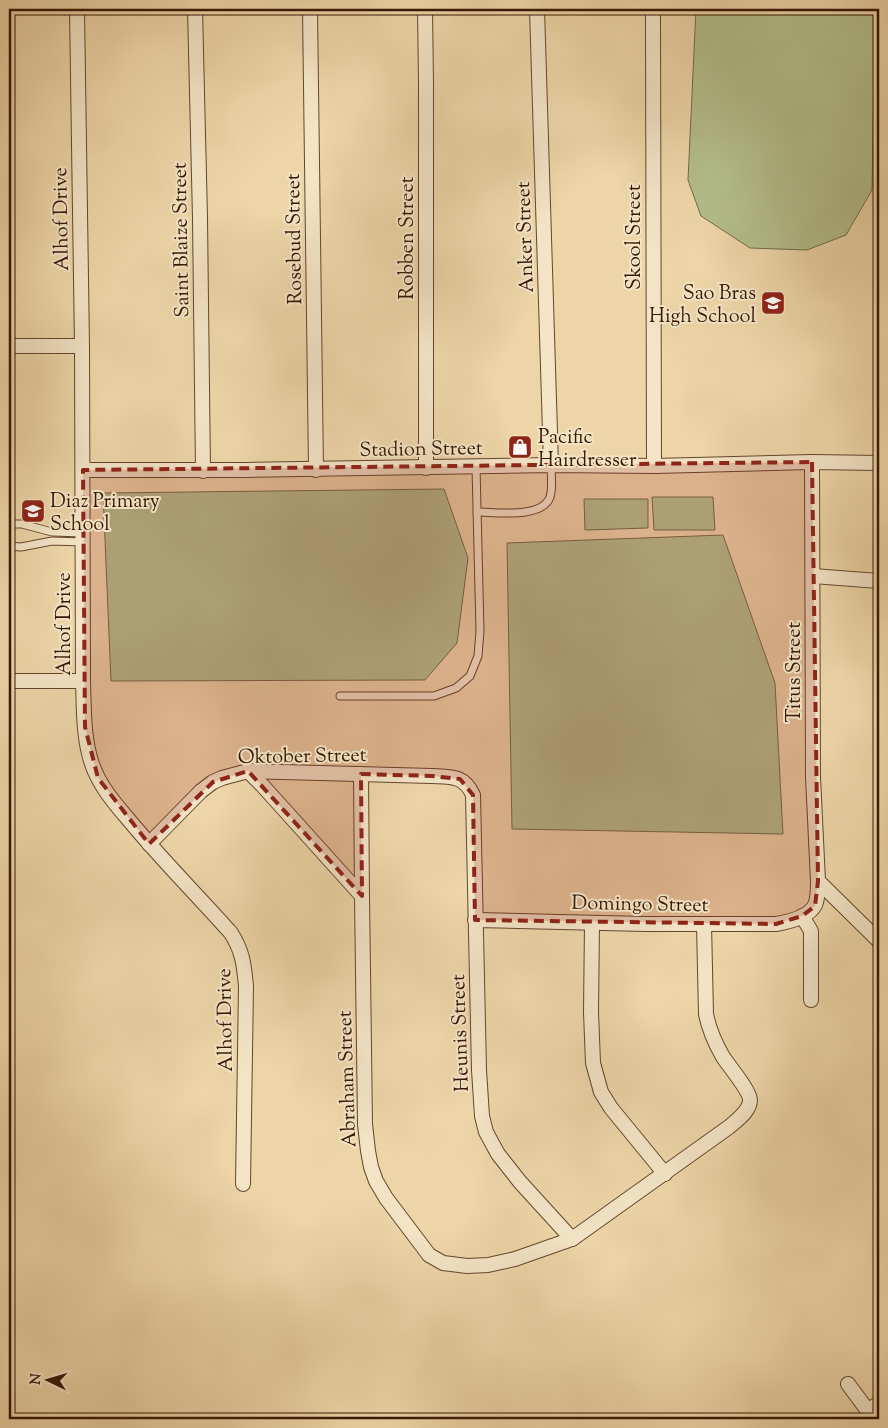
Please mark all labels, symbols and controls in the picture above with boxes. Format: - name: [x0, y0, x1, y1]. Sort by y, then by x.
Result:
- street label: Saint Blaize Street: [167, 162, 198, 318]
- street label: Alhof Drive: [47, 167, 78, 271]
- street label: Rosebud Street: [280, 173, 311, 305]
- street label: Robben Street: [394, 176, 423, 300]
- street label: Anker Street: [510, 181, 543, 293]
- street label: Skool Street: [621, 184, 650, 290]
- place label: Sao Bras High School: [649, 280, 756, 332]
- school or university icon: Sao Bras High School: [760, 290, 786, 316]
- place label: Pacific Hairdresser: [538, 424, 637, 476]
- shop icon: Pacific Hairdresser: [507, 434, 533, 460]
- street label: Stadion Street: [359, 435, 483, 466]
- place label: Diaz Primary School: [50, 488, 160, 540]
- school or university icon: Diaz Primary School: [20, 498, 46, 524]
- street label: Alhof Drive: [51, 572, 80, 676]
- street label: Titus Street: [781, 621, 810, 722]
- street label: Oktober Street: [237, 742, 367, 773]
- street label: Domingo Street: [571, 890, 709, 921]
- street label: Alhof Drive: [211, 968, 242, 1072]
- street label: Heunis Street: [445, 973, 478, 1092]
- street label: Abraham Street: [332, 1010, 365, 1148]
- north arrow: [22, 1356, 72, 1406]
- text: N: [27, 1373, 47, 1385]

